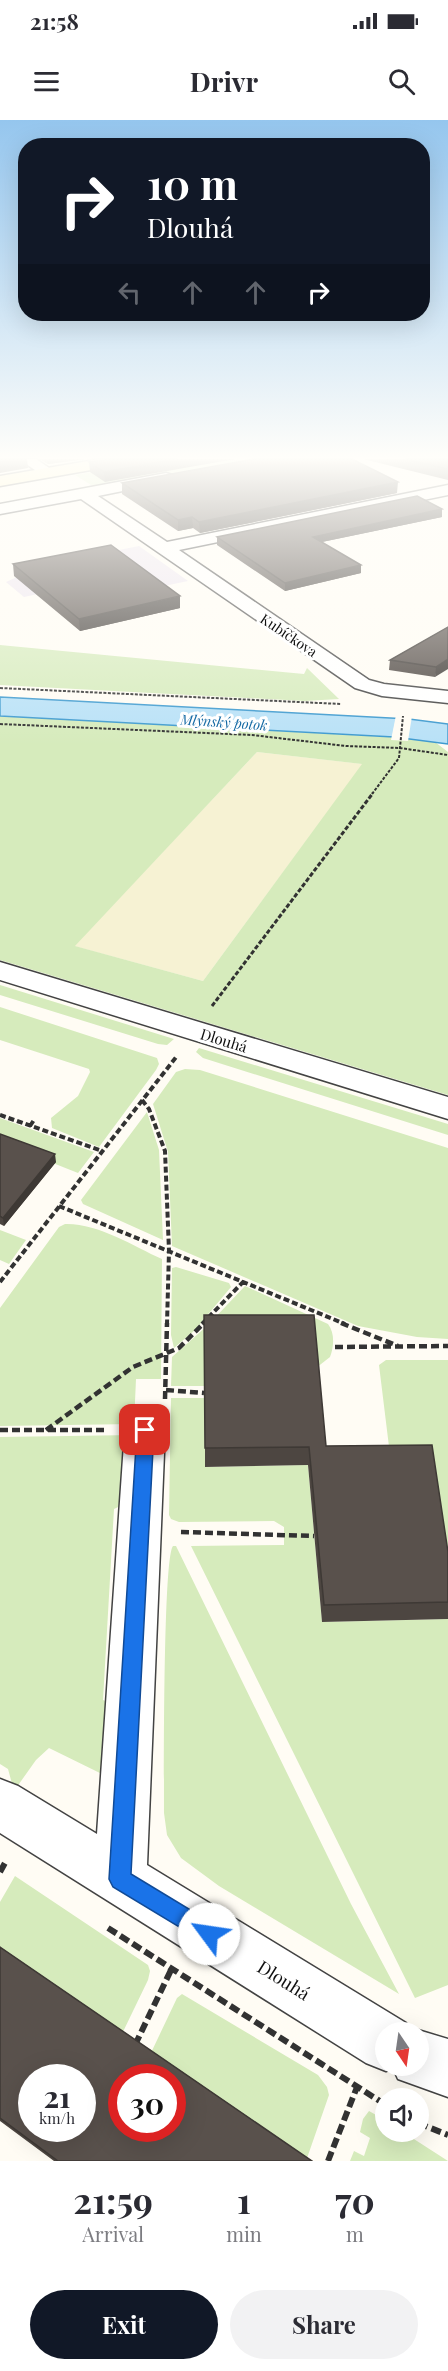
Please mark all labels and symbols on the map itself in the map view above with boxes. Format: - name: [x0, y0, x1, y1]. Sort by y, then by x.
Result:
- street label: Kubíčkova: [257, 609, 321, 661]
- water label: Mlýnský potok: [179, 709, 268, 735]
- street label: Dlouhá: [198, 1023, 250, 1057]
- pin: [119, 1404, 170, 1455]
- position arrow: [177, 1902, 241, 1966]
- street label: Dlouhá: [253, 1955, 315, 2005]
- north arrow: [375, 2022, 429, 2076]
- speed limit sign: 30: [108, 2064, 186, 2142]

